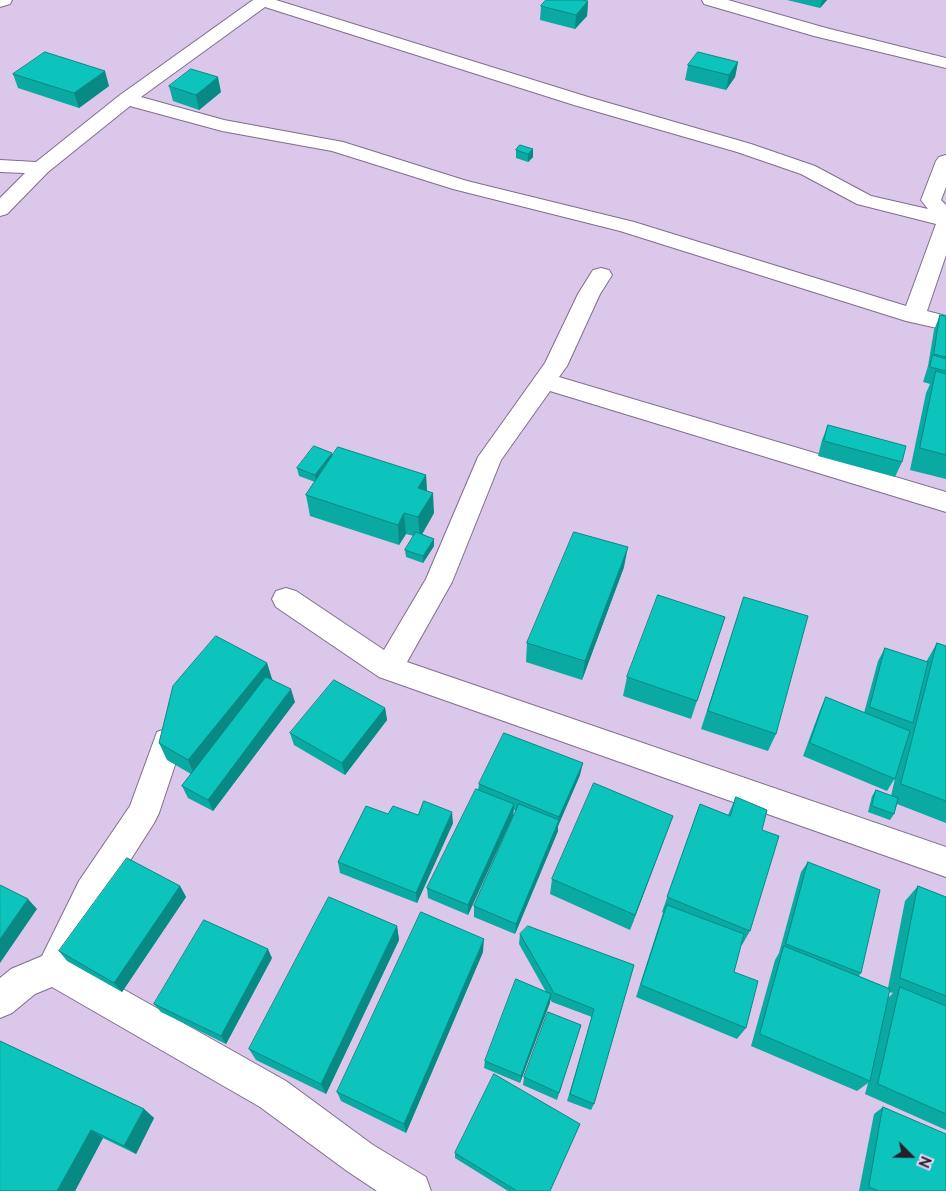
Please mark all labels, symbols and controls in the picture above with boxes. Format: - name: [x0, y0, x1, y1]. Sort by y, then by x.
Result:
- north arrow: [886, 1131, 936, 1181]
- text: N: [915, 1154, 934, 1170]

